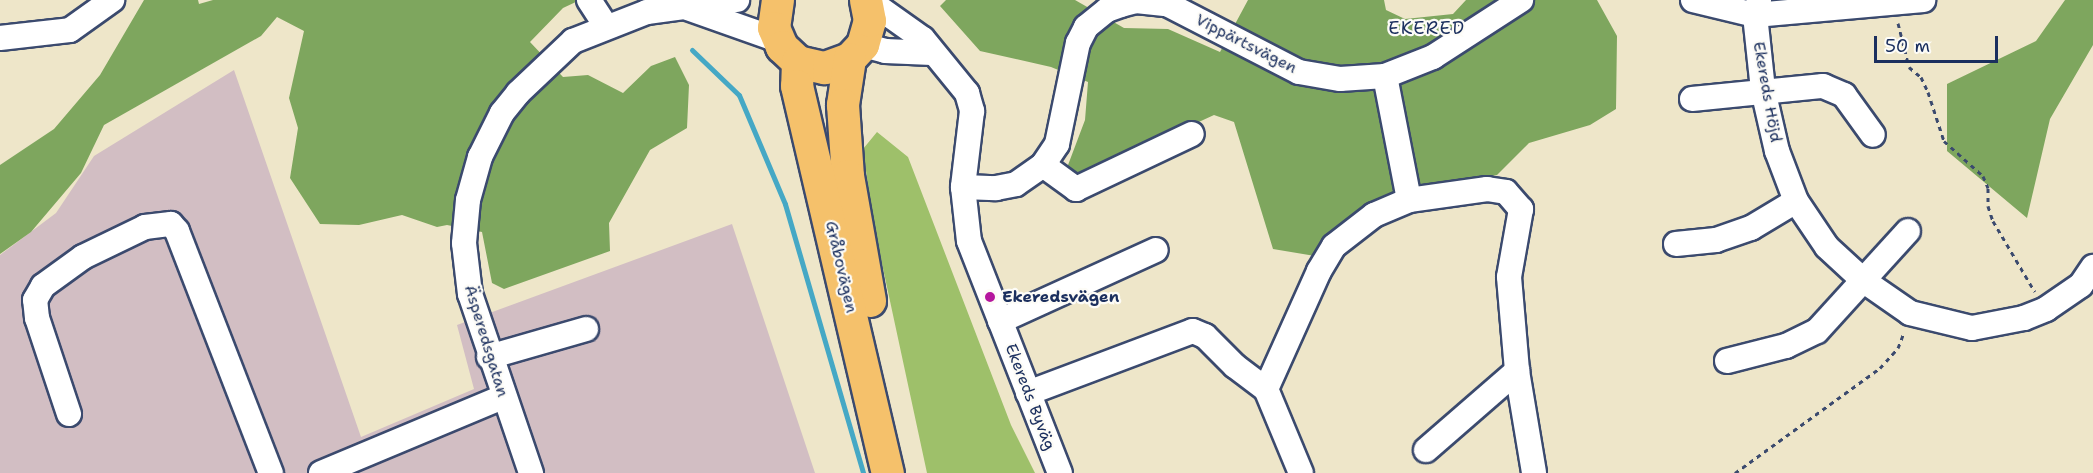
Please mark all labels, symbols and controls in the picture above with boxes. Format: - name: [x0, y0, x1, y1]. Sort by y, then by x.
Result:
- street label: Vippärtsvägen: [1192, 10, 1300, 78]
- district label: EKERED: [1388, 17, 1466, 39]
- scale bar: [1877, 24, 2002, 62]
- text: 50 m: [1885, 34, 1930, 58]
- street label: Ekereds Höjd: [1749, 40, 1785, 144]
- street label: Gråbovägen: [821, 219, 861, 315]
- street label: Äsperedsgatan: [460, 283, 512, 399]
- place label: Ekeredsvägen: [1002, 287, 1119, 307]
- marker: Ekeredsvägen: [983, 290, 997, 304]
- street label: Ekereds Byväg: [1001, 341, 1059, 453]

